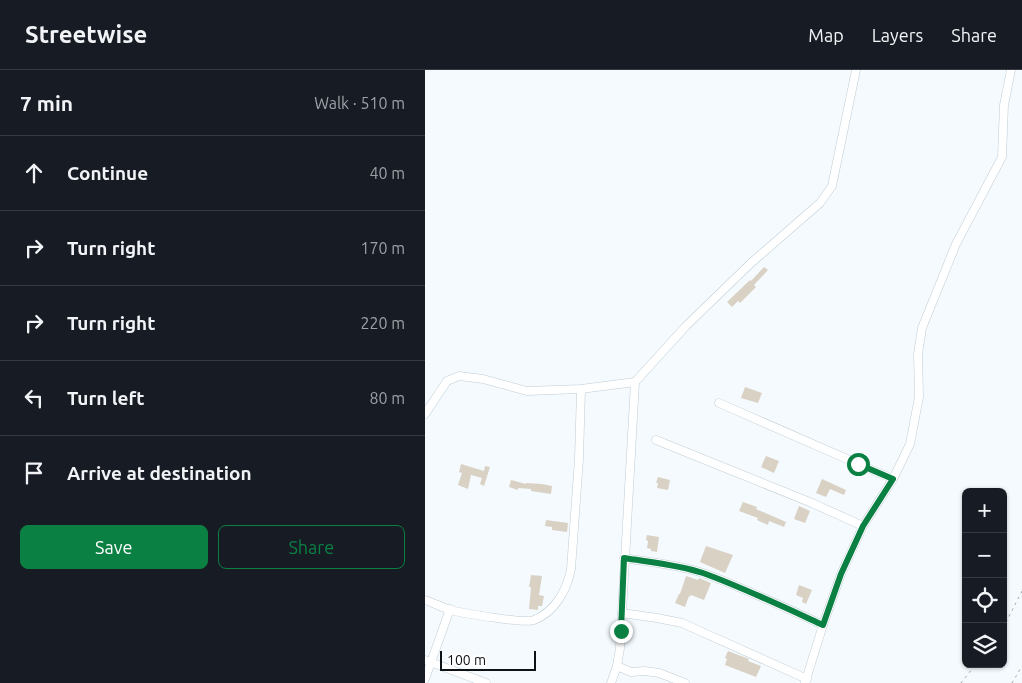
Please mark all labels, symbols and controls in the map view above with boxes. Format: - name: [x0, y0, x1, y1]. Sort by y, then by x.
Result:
- text: Streetwise: [25, 21, 147, 48]
- text: Map: [808, 25, 844, 45]
- text: Layers: [872, 25, 923, 45]
- text: Share: [951, 25, 997, 45]
- text: 7 min: [20, 91, 73, 115]
- text: Walk · 510 m: [314, 94, 405, 112]
- icon: ahead: [20, 159, 48, 187]
- text: Continue: [67, 162, 148, 184]
- text: 40 m: [369, 164, 405, 182]
- icon: right: [20, 234, 48, 262]
- text: Turn right: [67, 237, 155, 259]
- text: 170 m: [360, 239, 405, 257]
- icon: right: [20, 309, 48, 337]
- text: Turn right: [67, 312, 155, 334]
- text: 220 m: [360, 314, 405, 332]
- icon: left: [20, 384, 48, 412]
- text: Turn left: [67, 387, 145, 409]
- text: 80 m: [369, 389, 405, 407]
- route start: [847, 453, 870, 476]
- icon: arrive: [20, 459, 48, 487]
- text: Arrive at destination: [67, 462, 252, 484]
- map controls: [962, 488, 1007, 668]
- button: +: [962, 488, 1007, 533]
- button: Save: [20, 525, 208, 569]
- button: Share: [218, 525, 405, 569]
- button: −: [962, 533, 1007, 578]
- button: locate: [962, 578, 1007, 623]
- route end: [610, 620, 633, 643]
- button: layers: [962, 623, 1007, 668]
- scale bar: [440, 648, 536, 671]
- text: 100 m: [447, 652, 486, 668]

